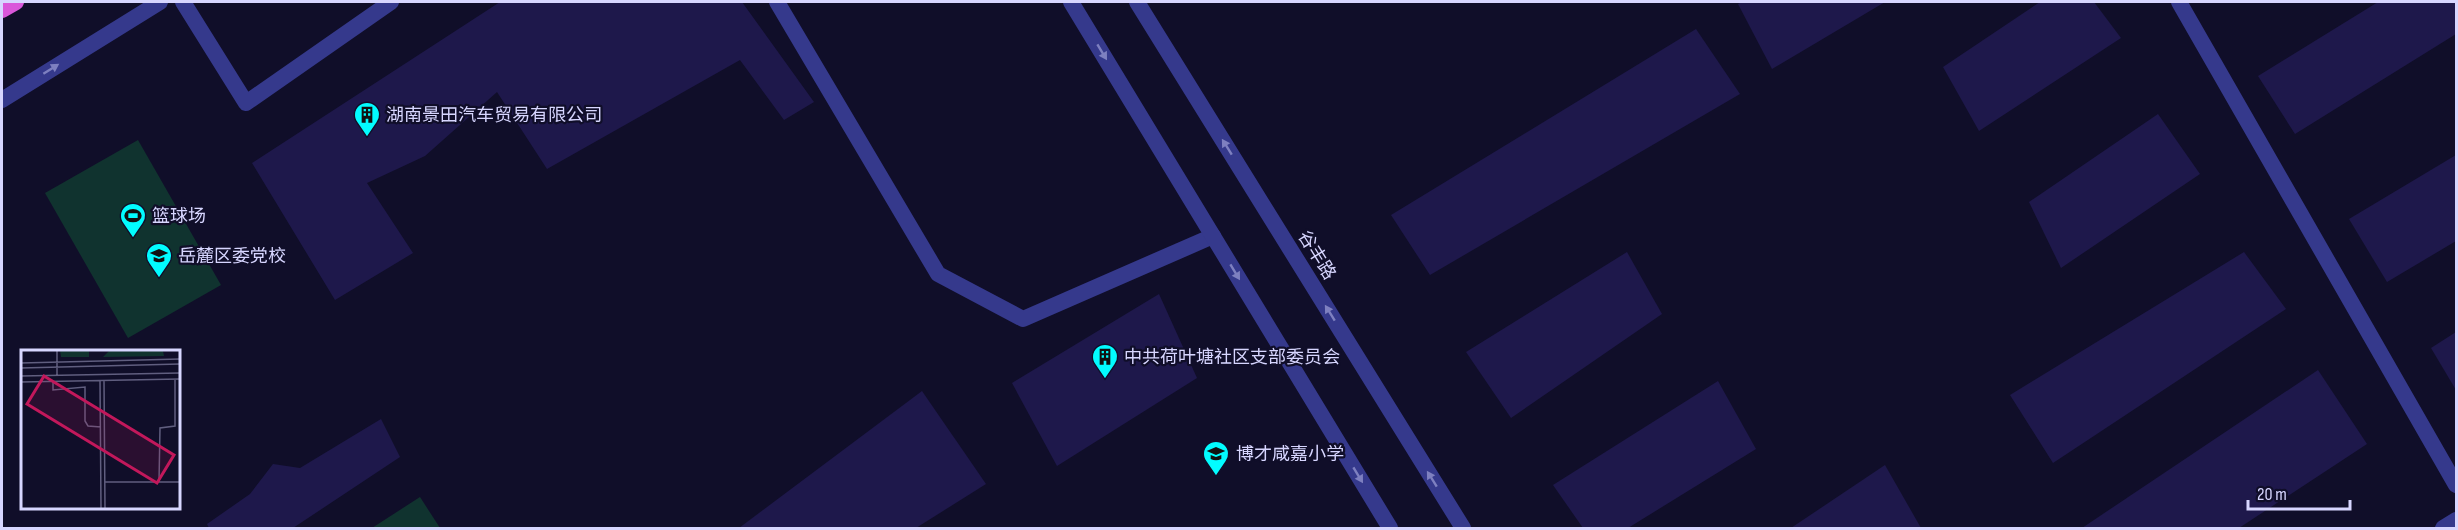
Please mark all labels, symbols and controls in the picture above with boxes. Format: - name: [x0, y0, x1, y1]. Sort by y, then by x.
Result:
- one-way arrow: [1096, 44, 1107, 60]
- one-way arrow: [43, 63, 59, 74]
- building icon: 湖南景田汽车贸易有限公司: [352, 100, 382, 138]
- place label: 湖南景田汽车贸易有限公司: [386, 105, 602, 126]
- one-way arrow: [1222, 139, 1233, 155]
- sports icon: 篮球场: [118, 201, 148, 239]
- place label: 篮球场: [152, 206, 206, 227]
- street label: 谷丰路: [1293, 227, 1340, 284]
- school or university icon: 岳麓区委党校: [144, 241, 174, 279]
- place label: 岳麓区委党校: [178, 246, 286, 267]
- one-way arrow: [1230, 264, 1241, 280]
- one-way arrow: [1324, 305, 1335, 321]
- building icon: 中共荷叶塘社区支部委员会: [1090, 342, 1120, 380]
- place label: 中共荷叶塘社区支部委员会: [1124, 347, 1340, 368]
- inset map: [21, 350, 180, 509]
- school or university icon: 博才咸嘉小学: [1201, 439, 1231, 477]
- place label: 博才咸嘉小学: [1236, 444, 1344, 465]
- one-way arrow: [1353, 467, 1363, 484]
- one-way arrow: [1427, 471, 1438, 487]
- scale bar: [2248, 473, 2350, 511]
- text: 20 m: [2257, 484, 2287, 505]

